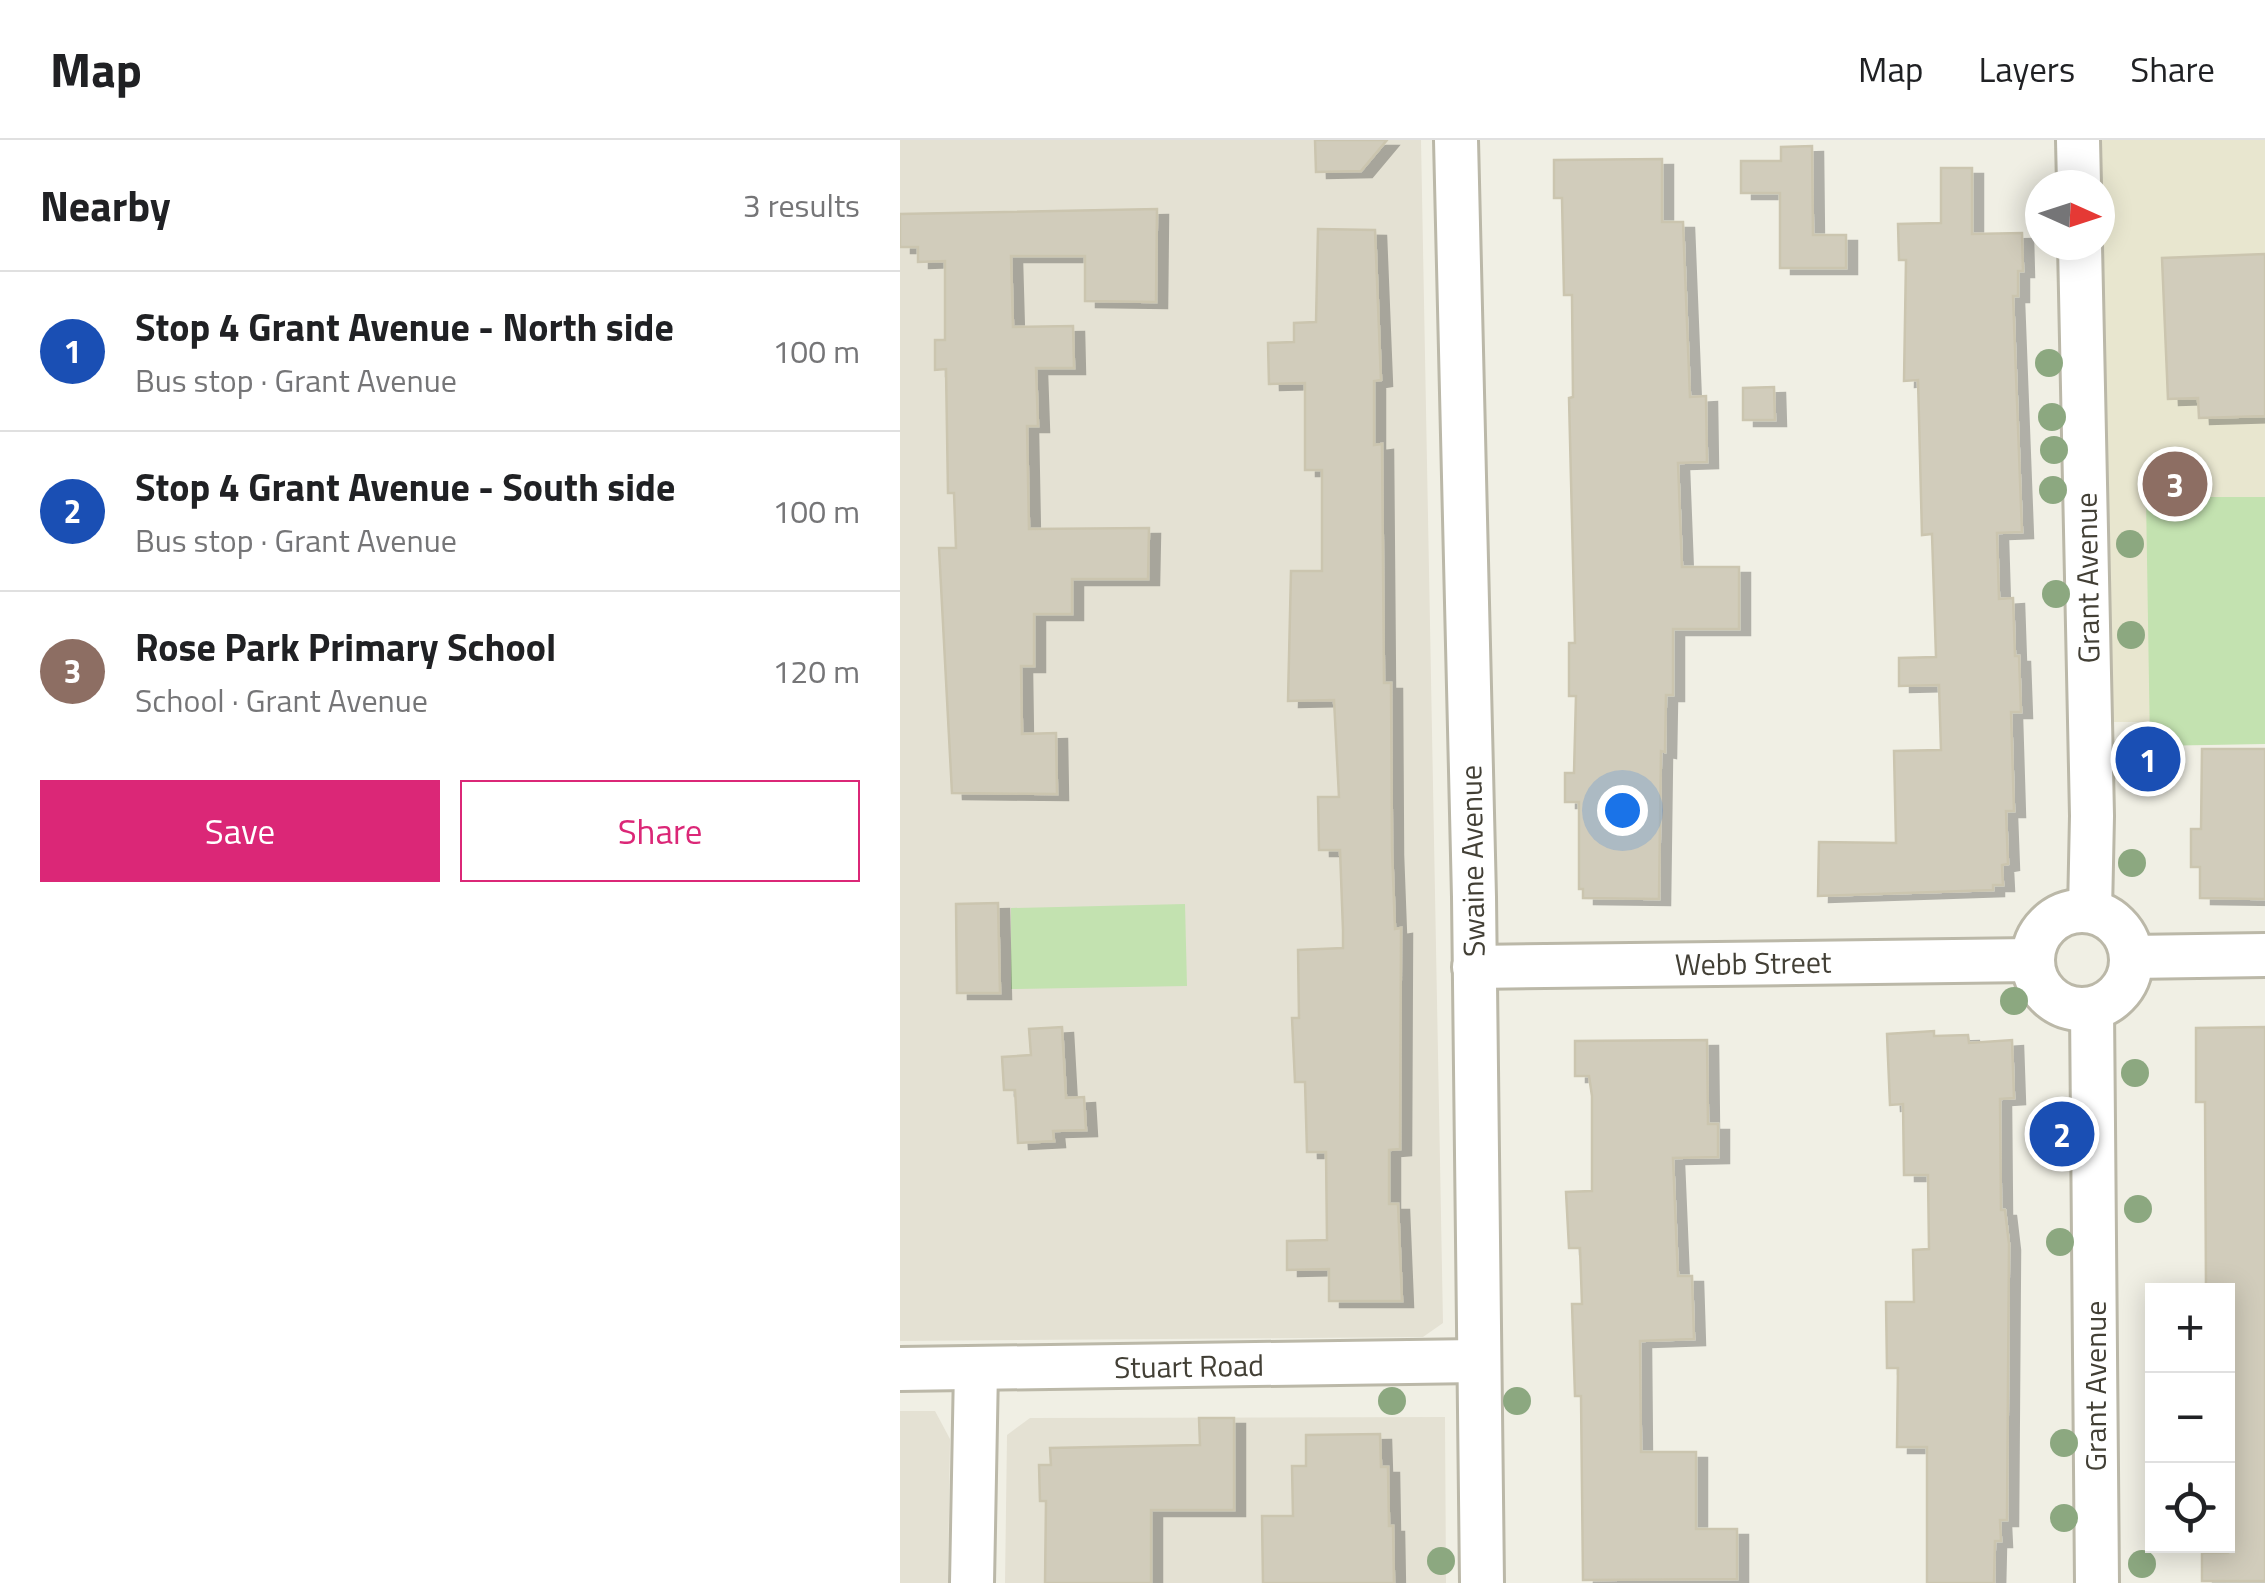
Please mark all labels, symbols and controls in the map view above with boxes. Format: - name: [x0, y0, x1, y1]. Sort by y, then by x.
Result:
- text: Map: [50, 33, 142, 106]
- text: Map: [1858, 42, 1923, 96]
- text: Layers: [1978, 42, 2075, 96]
- text: Share: [2130, 42, 2215, 96]
- north arrow: [2025, 170, 2115, 260]
- text: Nearby: [40, 173, 171, 237]
- text: 3 results: [743, 181, 860, 229]
- text: Stop 4 Grant Avenue - North side: [135, 298, 674, 356]
- text: 1: [64, 327, 81, 375]
- text: 100 m: [772, 327, 860, 375]
- text: Bus stop · Grant Avenue: [135, 356, 457, 404]
- pin: 3: [2142, 446, 2208, 522]
- text: Stop 4 Grant Avenue - South side: [135, 458, 675, 516]
- text: 2: [64, 487, 81, 535]
- text: 100 m: [772, 487, 860, 535]
- street label: Grant Avenue: [2063, 492, 2111, 664]
- text: Bus stop · Grant Avenue: [135, 516, 457, 564]
- text: Rose Park Primary School: [135, 618, 556, 676]
- text: 3: [64, 647, 81, 695]
- text: 120 m: [772, 647, 860, 695]
- text: School · Grant Avenue: [135, 676, 428, 724]
- pin: 1: [2116, 722, 2180, 796]
- street label: Swaine Avenue: [1447, 765, 1497, 957]
- button: Save: [40, 780, 440, 882]
- button: Share: [460, 780, 860, 882]
- your location: [1597, 785, 1648, 836]
- street label: Webb Street: [1674, 939, 1832, 987]
- pin: 2: [2030, 1096, 2094, 1172]
- map controls: [2145, 1283, 2235, 1553]
- button: +: [2145, 1283, 2235, 1373]
- street label: Grant Avenue: [2072, 1301, 2118, 1471]
- street label: Stuart Road: [1114, 1342, 1264, 1390]
- button: −: [2145, 1373, 2235, 1463]
- button: locate: [2145, 1463, 2235, 1553]

